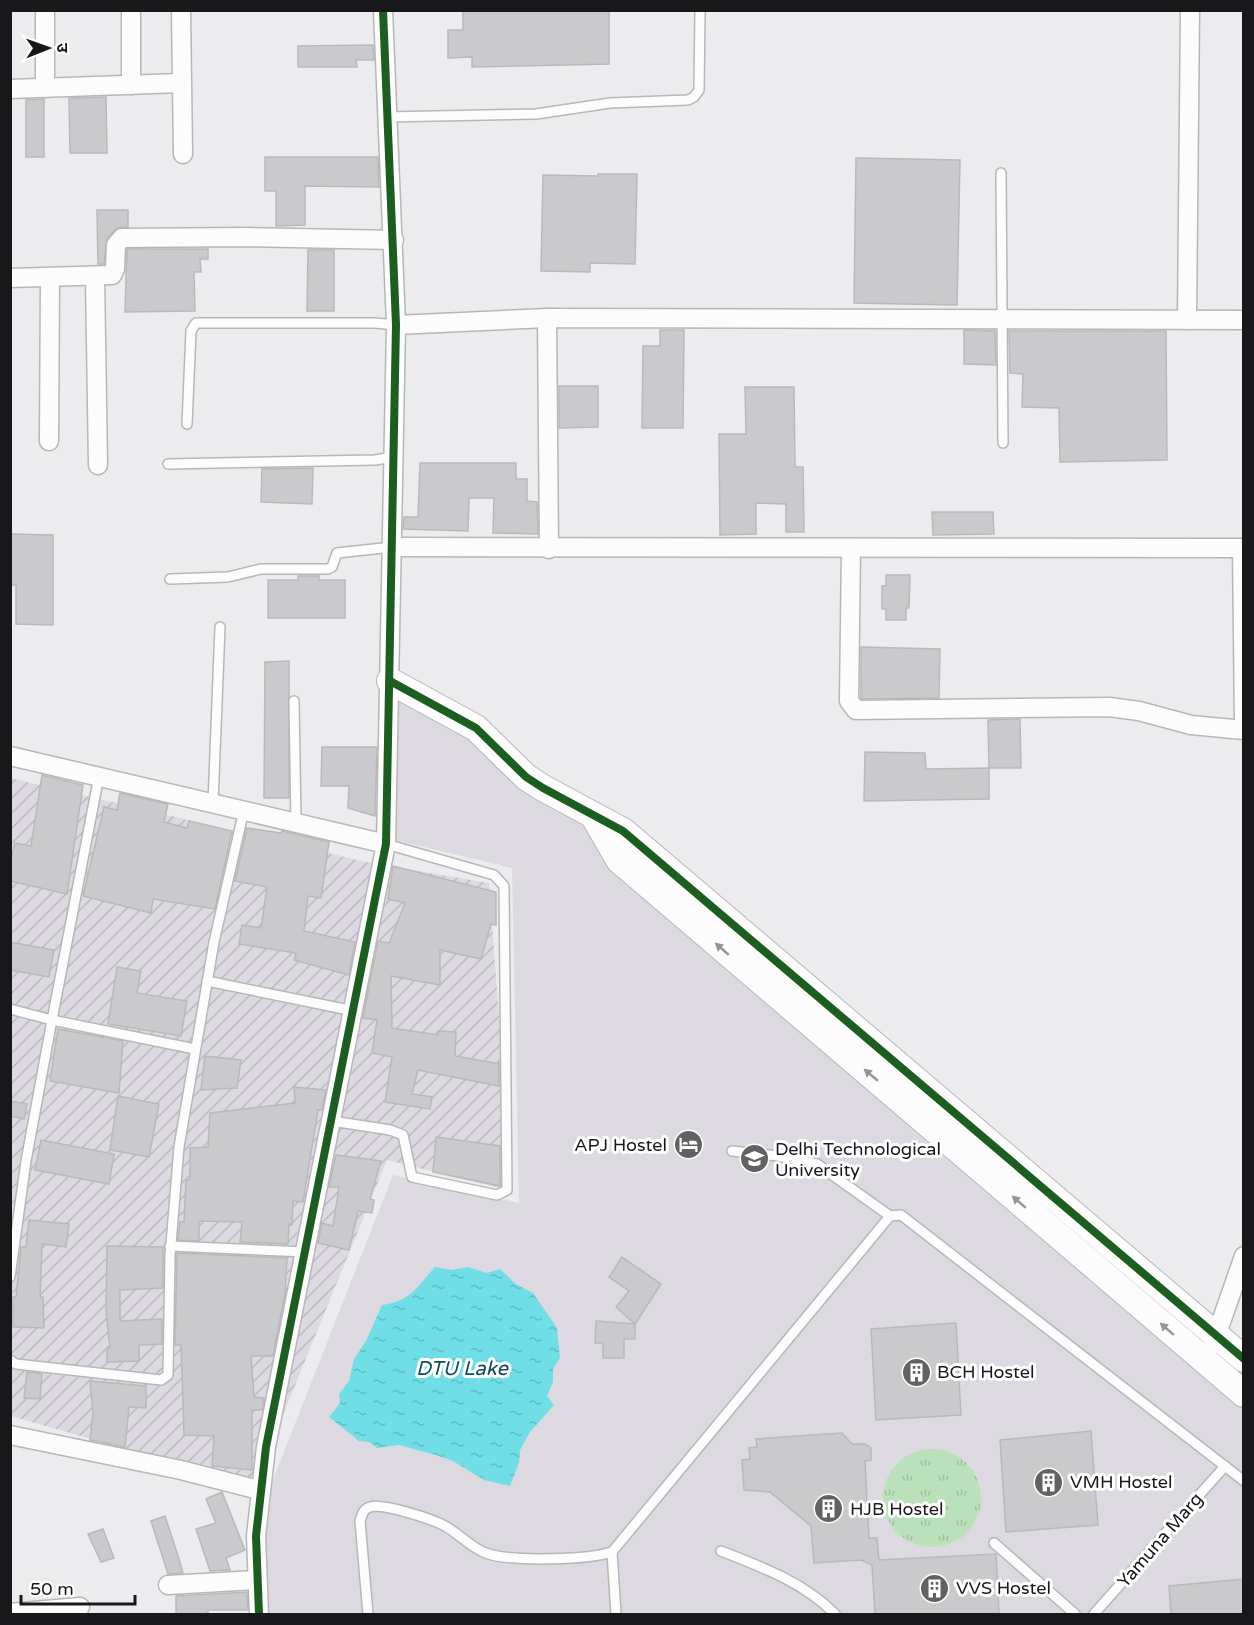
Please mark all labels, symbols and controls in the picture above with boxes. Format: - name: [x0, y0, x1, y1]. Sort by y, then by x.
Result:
- north arrow: [18, 18, 78, 78]
- text: उ: [52, 43, 72, 53]
- one-way arrow: [715, 943, 730, 956]
- one-way arrow: [864, 1069, 879, 1082]
- hotel icon: APJ Hostel: [672, 1129, 704, 1161]
- place label: APJ Hostel: [574, 1134, 667, 1156]
- place label: Delhi Technological University: [775, 1138, 941, 1181]
- school or university icon: Delhi Technological University: [738, 1143, 770, 1175]
- one-way arrow: [1011, 1195, 1027, 1208]
- one-way arrow: [1160, 1323, 1175, 1336]
- building icon: BCH Hostel: [900, 1356, 932, 1388]
- water label: DTU Lake: [416, 1357, 510, 1381]
- place label: BCH Hostel: [937, 1361, 1035, 1383]
- building icon: VMH Hostel: [1033, 1466, 1065, 1498]
- place label: VMH Hostel: [1070, 1471, 1172, 1493]
- street label: Yamuna Marg: [1113, 1488, 1207, 1592]
- building icon: HJB Hostel: [813, 1493, 845, 1525]
- place label: HJB Hostel: [850, 1498, 943, 1520]
- scale bar: [21, 1568, 135, 1606]
- building icon: VVS Hostel: [919, 1572, 951, 1604]
- place label: VVS Hostel: [956, 1577, 1051, 1599]
- text: 50 m: [30, 1578, 74, 1600]

